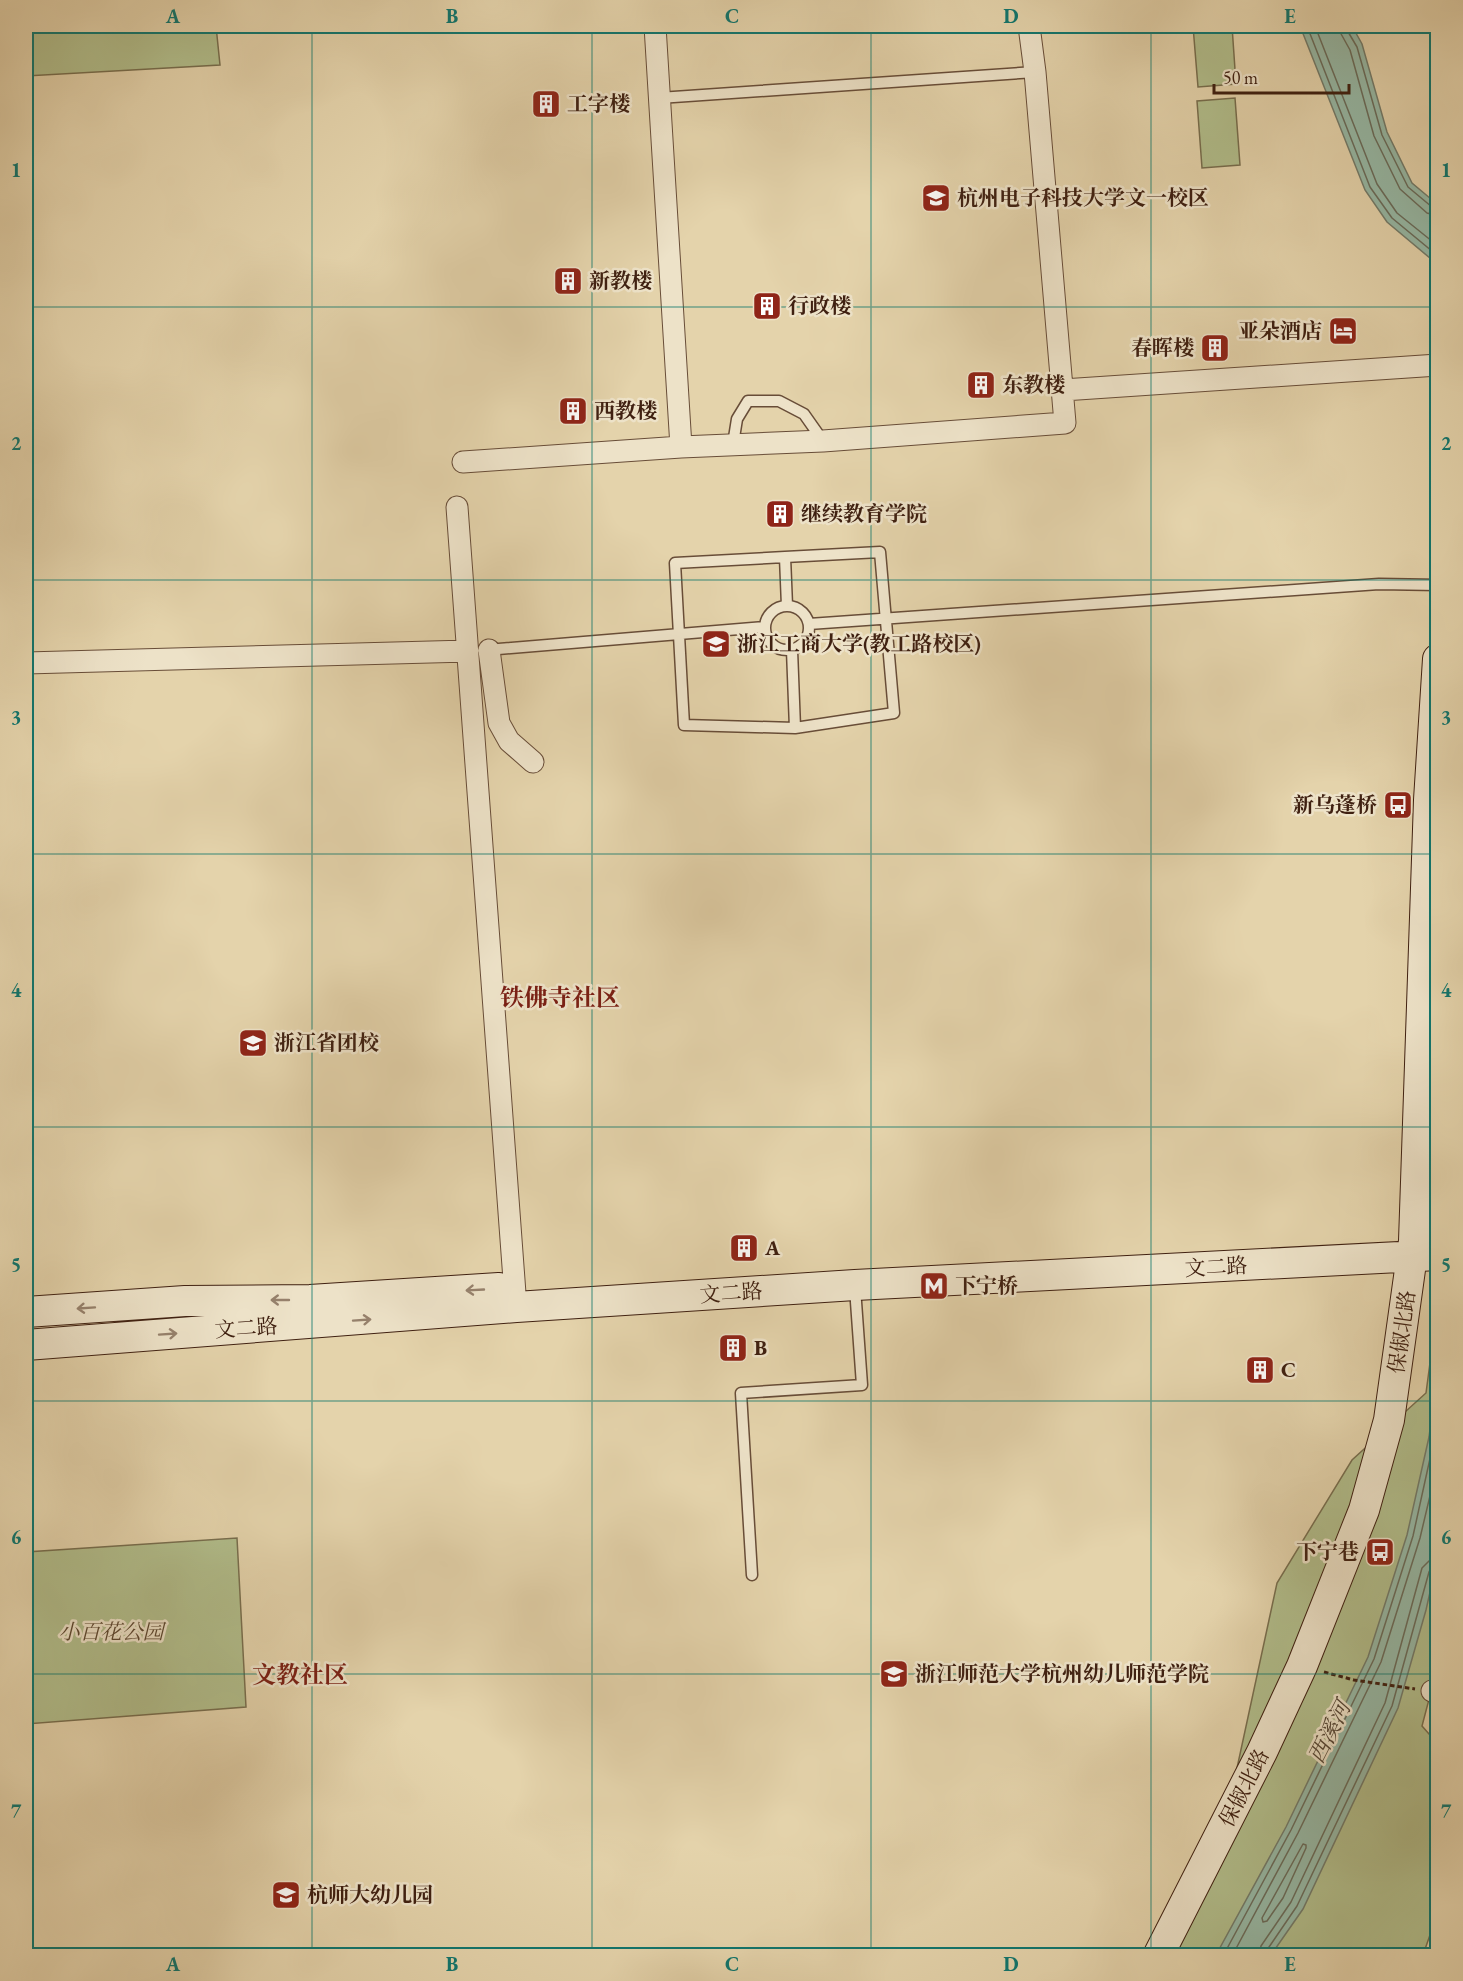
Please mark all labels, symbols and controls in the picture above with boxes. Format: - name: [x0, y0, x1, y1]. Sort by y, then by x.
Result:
- text: A: [165, 3, 181, 29]
- text: B: [446, 3, 458, 29]
- text: C: [725, 3, 739, 29]
- text: D: [1003, 3, 1019, 29]
- text: E: [1284, 3, 1296, 29]
- scale bar: [1214, 57, 1349, 95]
- text: 50 m: [1223, 66, 1258, 89]
- building icon: 工字楼: [530, 88, 562, 120]
- place label: 工字楼: [567, 90, 630, 117]
- text: 1: [11, 157, 21, 183]
- text: 1: [1441, 157, 1451, 183]
- school or university icon: 杭州电子科技大学文一校区: [920, 182, 952, 214]
- place label: 杭州电子科技大学文一校区: [957, 184, 1209, 211]
- building icon: 新教楼: [552, 265, 584, 297]
- place label: 新教楼: [589, 267, 652, 294]
- building icon: 行政楼: [751, 290, 783, 322]
- place label: 行政楼: [788, 292, 851, 319]
- hotel icon: 亚朵酒店: [1327, 315, 1359, 347]
- place label: 亚朵酒店: [1238, 317, 1322, 344]
- building icon: 春晖楼: [1199, 332, 1231, 364]
- place label: 春晖楼: [1131, 334, 1194, 361]
- building icon: 东教楼: [965, 369, 997, 401]
- place label: 东教楼: [1002, 371, 1065, 398]
- building icon: 西教楼: [557, 395, 589, 427]
- place label: 西教楼: [594, 397, 657, 424]
- text: 2: [11, 430, 22, 456]
- text: 2: [1441, 430, 1452, 456]
- building icon: 继续教育学院: [764, 498, 796, 530]
- place label: 继续教育学院: [801, 500, 927, 527]
- school or university icon: 浙江工商大学(教工路校区): [700, 628, 732, 660]
- place label: 浙江工商大学(教工路校区): [737, 630, 981, 657]
- text: 3: [11, 704, 21, 730]
- text: 3: [1441, 704, 1451, 730]
- bus stop icon: 新乌蓬桥: [1382, 789, 1414, 821]
- place label: 新乌蓬桥: [1293, 791, 1377, 818]
- text: 4: [11, 977, 22, 1003]
- text: 4: [1441, 977, 1452, 1003]
- district label: 铁佛寺社区: [500, 982, 620, 1013]
- school or university icon: 浙江省团校: [237, 1027, 269, 1059]
- place label: 浙江省团校: [274, 1029, 379, 1056]
- building icon: A: [728, 1232, 760, 1264]
- place label: A: [764, 1234, 781, 1261]
- text: 5: [11, 1251, 21, 1277]
- street label: 文二路: [1184, 1251, 1248, 1282]
- text: 5: [1441, 1251, 1451, 1277]
- metro station icon: 下宁桥: [918, 1270, 950, 1302]
- place label: 下宁桥: [955, 1272, 1018, 1299]
- street label: 文二路: [699, 1277, 763, 1308]
- one-way arrow: [466, 1284, 486, 1295]
- street label: 保俶北路: [1382, 1288, 1421, 1375]
- one-way arrow: [271, 1294, 291, 1306]
- one-way arrow: [76, 1302, 96, 1313]
- street label: 文二路: [214, 1312, 278, 1343]
- one-way arrow: [352, 1314, 371, 1325]
- one-way arrow: [157, 1329, 177, 1340]
- building icon: B: [717, 1332, 749, 1364]
- place label: B: [754, 1334, 767, 1361]
- building icon: C: [1244, 1354, 1276, 1386]
- place label: C: [1281, 1356, 1296, 1383]
- text: 6: [11, 1524, 22, 1550]
- text: 6: [1441, 1524, 1452, 1550]
- bus stop icon: 下宁巷: [1364, 1536, 1396, 1568]
- place label: 下宁巷: [1296, 1538, 1359, 1565]
- park label: 小百花公园: [59, 1618, 166, 1645]
- school or university icon: 浙江师范大学杭州幼儿师范学院: [878, 1658, 910, 1690]
- district label: 文教社区: [252, 1659, 348, 1690]
- place label: 浙江师范大学杭州幼儿师范学院: [915, 1660, 1209, 1687]
- water label: 西溪河: [1302, 1693, 1359, 1768]
- street label: 保俶北路: [1212, 1744, 1275, 1831]
- text: 7: [11, 1798, 22, 1824]
- text: 7: [1441, 1798, 1452, 1824]
- school or university icon: 杭师大幼儿园: [270, 1879, 302, 1911]
- place label: 杭师大幼儿园: [307, 1881, 433, 1908]
- text: A: [165, 1951, 181, 1977]
- text: B: [446, 1951, 458, 1977]
- text: C: [725, 1951, 739, 1977]
- text: D: [1003, 1951, 1019, 1977]
- text: E: [1284, 1951, 1296, 1977]

